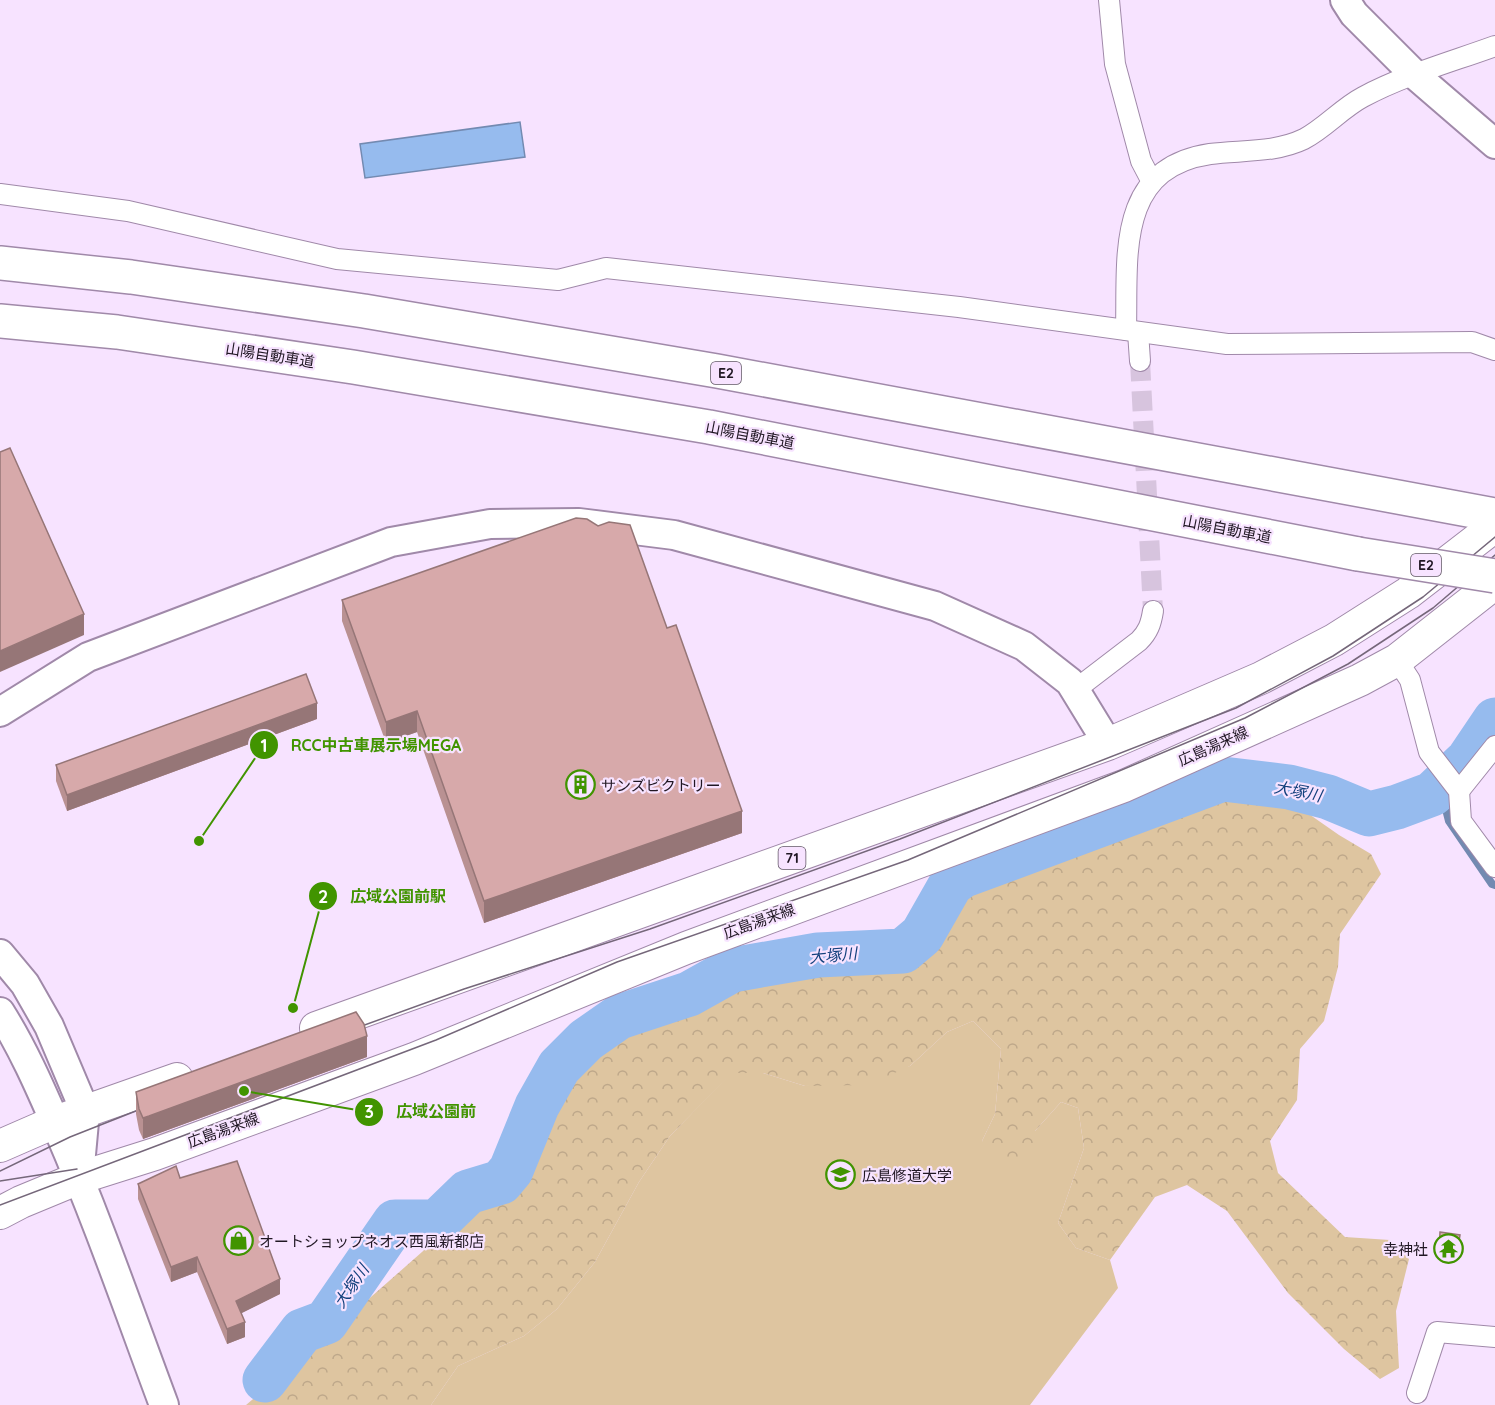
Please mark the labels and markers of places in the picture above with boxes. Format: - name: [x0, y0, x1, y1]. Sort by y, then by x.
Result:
- callout: RCC中古車展示場MEGA: [249, 728, 474, 762]
- building icon: サンズビクトリー: [564, 769, 596, 801]
- place label: サンズビクトリー: [601, 776, 721, 795]
- callout: 広域公園前駅: [308, 879, 458, 913]
- callout: 広域公園前: [354, 1095, 488, 1129]
- school or university icon: 広島修道大学: [825, 1159, 857, 1191]
- place label: 広島修道大学: [862, 1166, 952, 1185]
- shop icon: オートショップネオス西風新都店: [222, 1225, 254, 1257]
- place label: オートショップネオス西風新都店: [259, 1232, 484, 1251]
- temple icon: 幸神社: [1433, 1233, 1465, 1265]
- place label: 幸神社: [1383, 1240, 1428, 1259]

